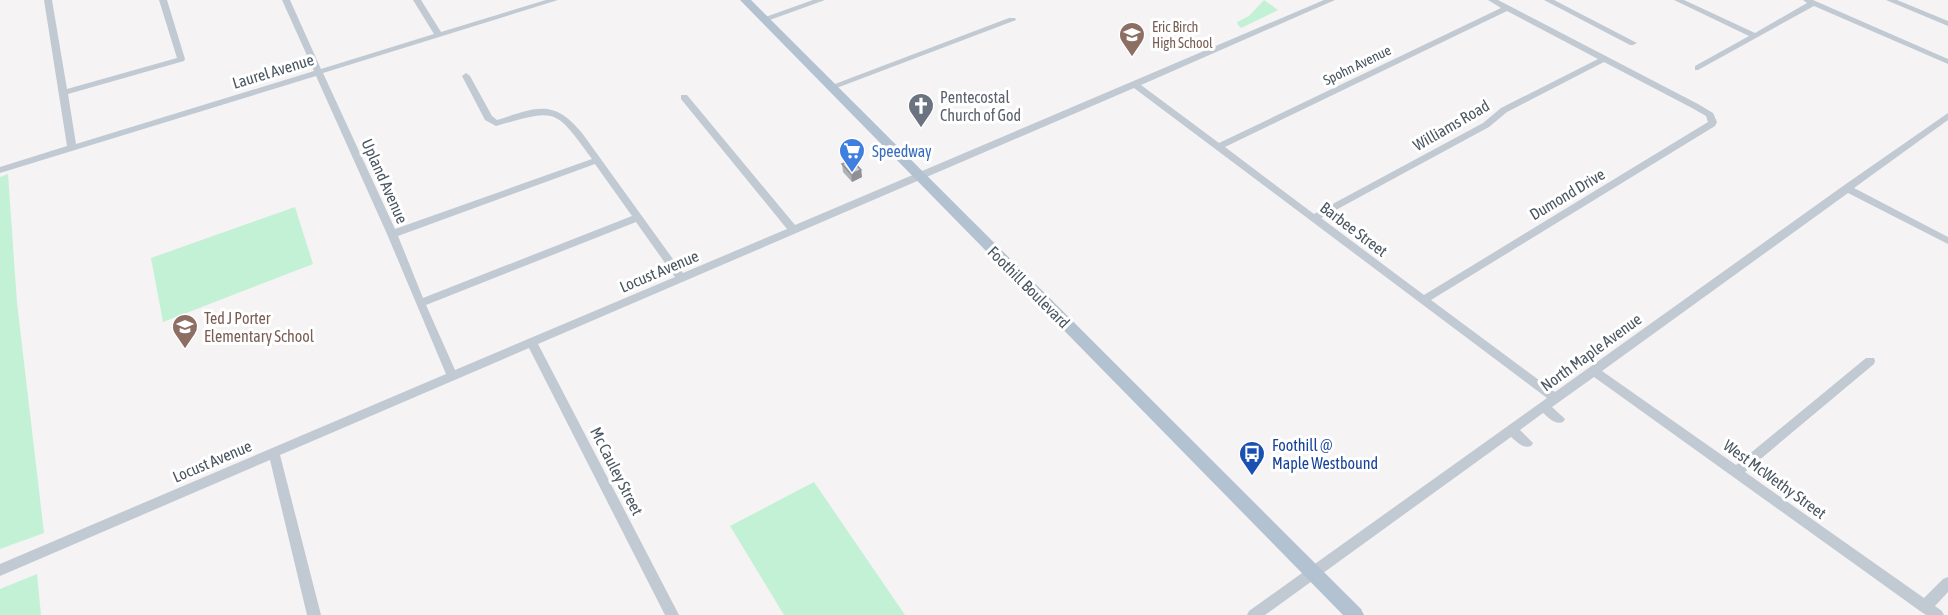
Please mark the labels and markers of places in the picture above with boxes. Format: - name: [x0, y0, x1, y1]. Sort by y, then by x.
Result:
- place label: Eric Birch High School: [1152, 19, 1213, 51]
- school or university icon: Eric Birch High School: [1117, 20, 1147, 58]
- place label: Pentecostal Church of God: [940, 88, 1021, 124]
- church icon: Pentecostal Church of God: [906, 91, 936, 129]
- supermarket icon: Speedway: [837, 136, 867, 174]
- place label: Speedway: [872, 142, 932, 161]
- place label: Ted J Porter Elementary School: [204, 309, 315, 346]
- school or university icon: Ted J Porter Elementary School: [170, 312, 200, 350]
- place label: Foothill @ Maple Westbound: [1272, 436, 1378, 473]
- bus stop icon: Foothill @ Maple Westbound: [1237, 439, 1267, 477]

